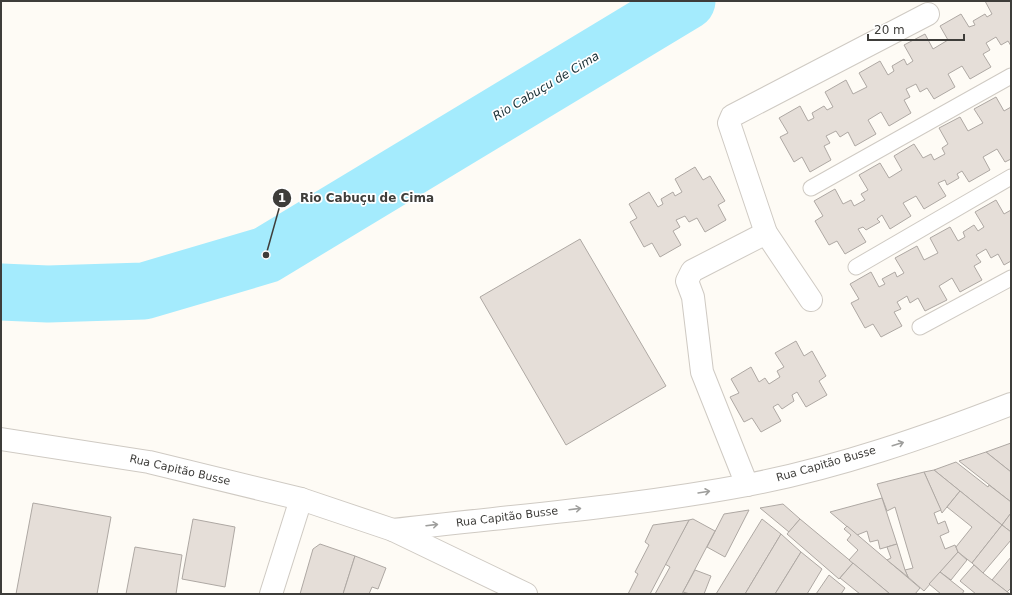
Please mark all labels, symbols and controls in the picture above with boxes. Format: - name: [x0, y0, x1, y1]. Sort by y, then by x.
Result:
- scale bar: [868, 16, 964, 42]
- text: 20 m: [874, 23, 905, 37]
- water label: Rio Cabuçu de Cima: [490, 49, 602, 123]
- callout: Rio Cabuçu de Cima: [272, 186, 442, 210]
- text: 1: [278, 191, 286, 205]
- text: Rio Cabuçu de Cima: [300, 191, 434, 205]
- one-way arrow: [891, 440, 904, 447]
- street label: Rua Capitão Busse: [775, 444, 877, 484]
- street label: Rua Capitão Busse: [128, 452, 232, 488]
- one-way arrow: [697, 488, 710, 496]
- street label: Rua Capitão Busse: [455, 504, 559, 530]
- one-way arrow: [568, 505, 581, 513]
- one-way arrow: [425, 522, 438, 529]

